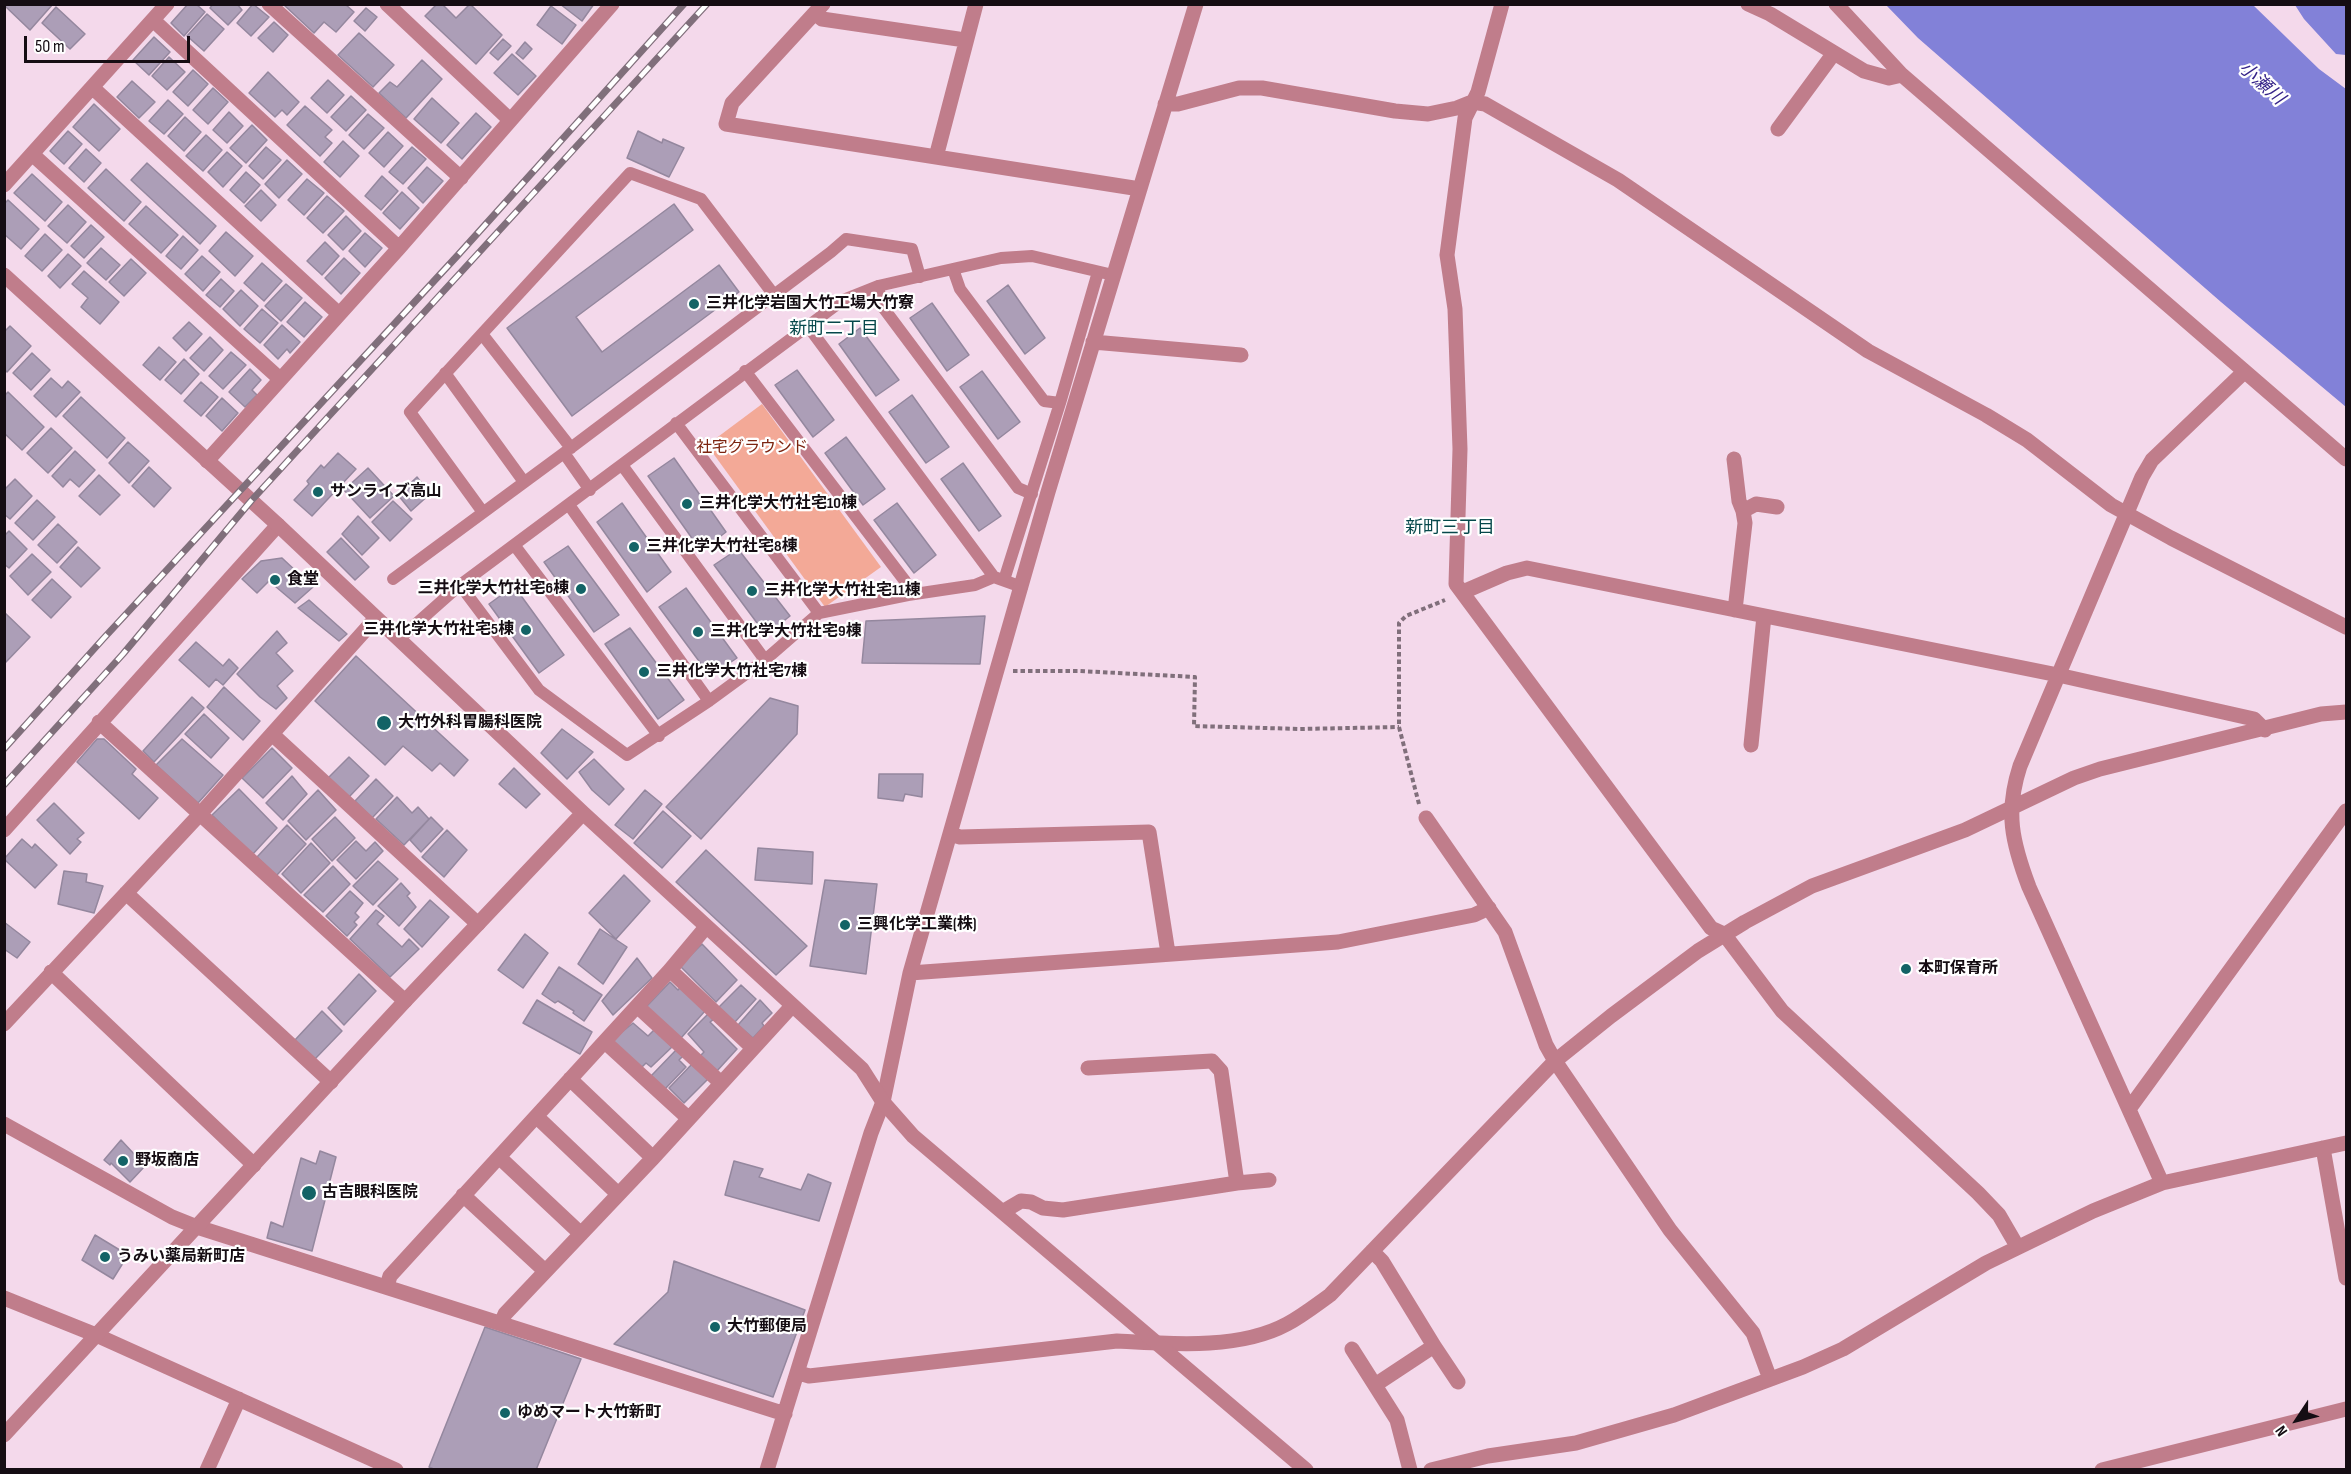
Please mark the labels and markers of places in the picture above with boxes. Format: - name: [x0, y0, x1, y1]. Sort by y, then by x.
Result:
- place label: 三井化学岩国大竹工場大竹寮: [706, 294, 914, 314]
- marker: 三井化学岩国大竹工場大竹寮: [687, 297, 701, 311]
- place label: サンライズ高山: [330, 482, 442, 502]
- marker: サンライズ高山: [311, 485, 325, 499]
- place label: 三井化学大竹社宅10棟: [699, 494, 857, 514]
- marker: 三井化学大竹社宅10棟: [680, 497, 694, 511]
- place label: 三井化学大竹社宅8棟: [646, 537, 798, 557]
- marker: 三井化学大竹社宅8棟: [627, 540, 641, 554]
- place label: 食堂: [287, 570, 319, 590]
- marker: 食堂: [268, 573, 282, 587]
- place label: 三井化学大竹社宅6棟: [417, 579, 569, 599]
- place label: 三井化学大竹社宅11棟: [764, 581, 921, 601]
- marker: 三井化学大竹社宅6棟: [574, 582, 588, 596]
- marker: 三井化学大竹社宅11棟: [745, 584, 759, 598]
- place label: 三井化学大竹社宅5棟: [363, 620, 514, 640]
- place label: 三井化学大竹社宅9棟: [710, 622, 862, 642]
- marker: 三井化学大竹社宅5棟: [519, 623, 533, 637]
- marker: 三井化学大竹社宅9棟: [691, 625, 705, 639]
- place label: 三井化学大竹社宅7棟: [656, 662, 807, 682]
- marker: 三井化学大竹社宅7棟: [637, 665, 651, 679]
- place label: 大竹外科胃腸科医院: [398, 713, 542, 733]
- marker: 大竹外科胃腸科医院: [375, 714, 393, 732]
- place label: 三興化学工業(株): [857, 915, 976, 935]
- marker: 三興化学工業(株): [838, 918, 852, 932]
- place label: 本町保育所: [1918, 959, 1998, 979]
- marker: 本町保育所: [1899, 962, 1913, 976]
- place label: 野坂商店: [135, 1151, 199, 1171]
- marker: 野坂商店: [116, 1154, 130, 1168]
- place label: 古吉眼科医院: [322, 1183, 418, 1203]
- marker: 古吉眼科医院: [300, 1184, 318, 1202]
- place label: うみい薬局新町店: [117, 1247, 245, 1267]
- marker: うみい薬局新町店: [98, 1250, 112, 1264]
- place label: 大竹郵便局: [727, 1317, 807, 1337]
- marker: 大竹郵便局: [708, 1320, 722, 1334]
- place label: ゆめマート大竹新町: [517, 1403, 661, 1423]
- marker: ゆめマート大竹新町: [498, 1406, 512, 1420]

